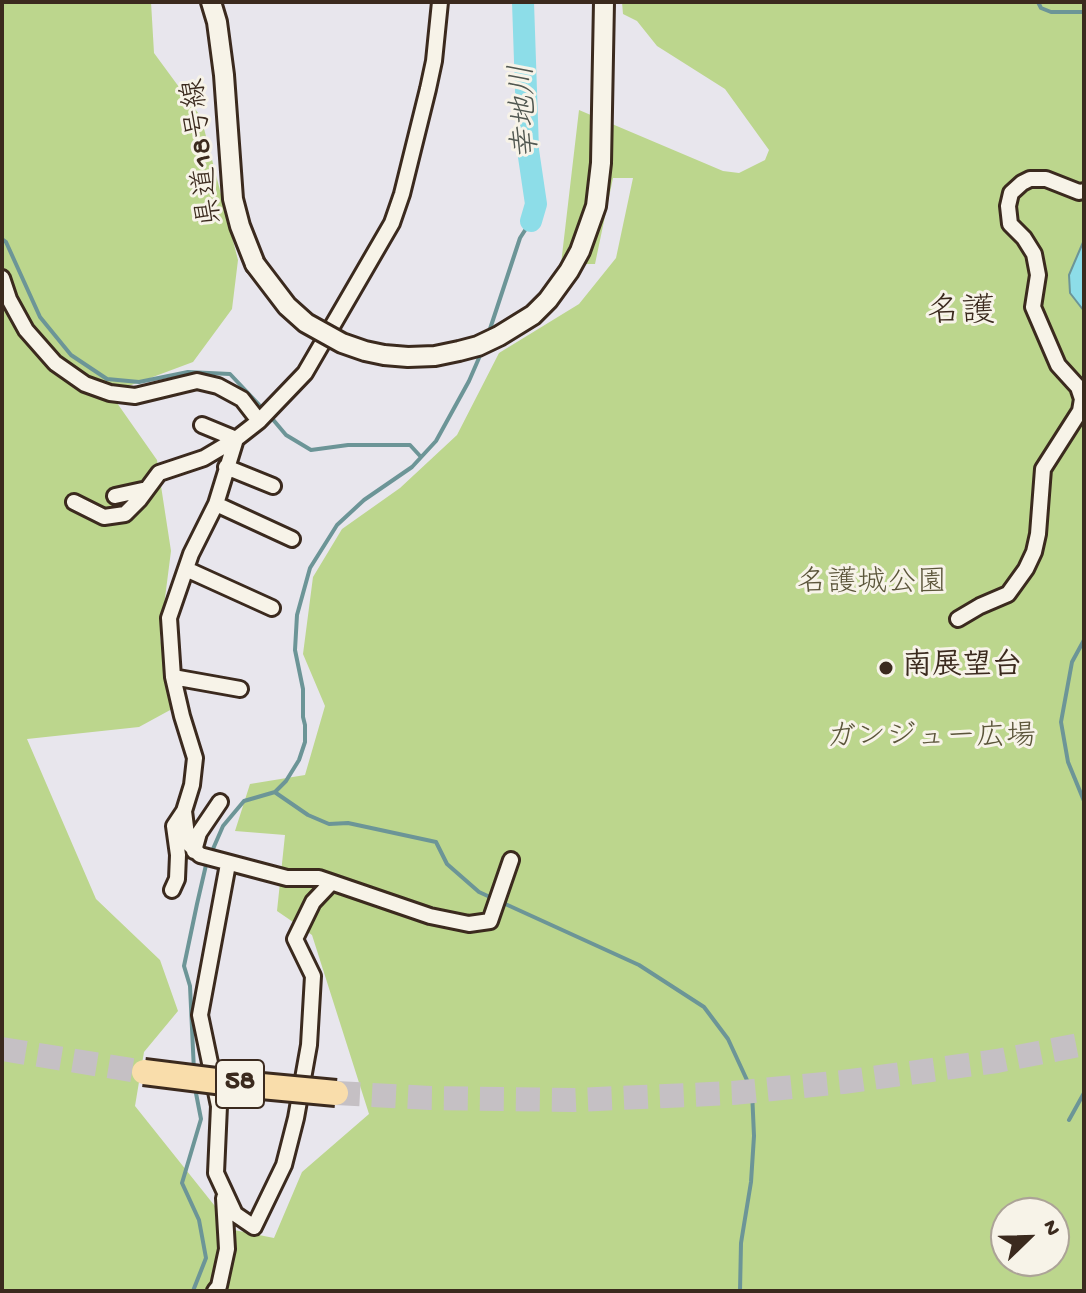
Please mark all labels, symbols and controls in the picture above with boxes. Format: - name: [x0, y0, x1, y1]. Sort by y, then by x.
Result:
- water label: 幸地川: [506, 63, 550, 161]
- street label: 県道18号線: [178, 76, 232, 228]
- district label: 名護: [927, 295, 995, 335]
- park label: 名護城公園: [797, 567, 947, 603]
- place label: 南展望台: [902, 650, 1022, 686]
- marker: 南展望台: [877, 659, 895, 677]
- park label: ガンジュー広場: [826, 721, 1036, 757]
- road number: 58: [216, 1060, 264, 1108]
- north arrow: [990, 1197, 1070, 1277]
- text: N: [1035, 1217, 1065, 1240]

